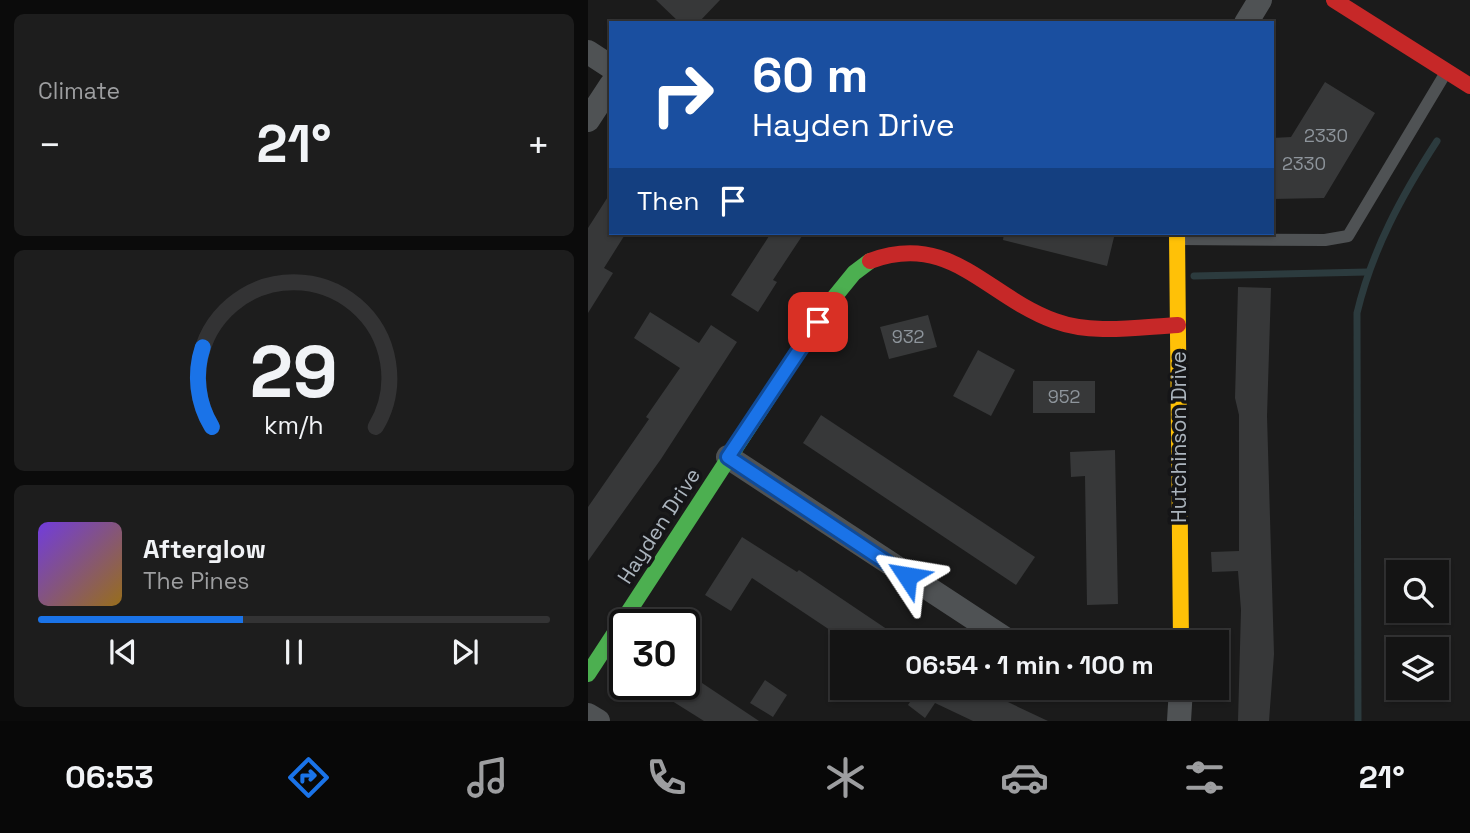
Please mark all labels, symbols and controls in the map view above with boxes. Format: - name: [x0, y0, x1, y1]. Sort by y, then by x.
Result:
- text: 60 m: [752, 44, 868, 106]
- icon: right: [637, 49, 728, 140]
- text: Climate: [38, 76, 120, 106]
- text: Hayden Drive: [752, 105, 955, 145]
- text: 21°: [257, 111, 331, 177]
- text: −: [38, 121, 62, 169]
- text: +: [526, 121, 550, 169]
- house number: 2330: [1304, 124, 1348, 147]
- house number: 2330: [1282, 152, 1326, 175]
- icon: arrive: [714, 182, 752, 220]
- text: Then: [637, 184, 700, 218]
- pin: [788, 292, 848, 352]
- icon: arrive: [799, 303, 837, 341]
- text: 29: [250, 325, 338, 418]
- house number: 932: [892, 325, 924, 348]
- street label: Hutchinson Drive: [1165, 351, 1192, 523]
- house number: 952: [1048, 385, 1080, 408]
- text: km/h: [264, 408, 324, 440]
- street label: Hayden Drive: [611, 463, 706, 589]
- text: Afterglow: [143, 532, 266, 566]
- position arrow: [870, 539, 944, 613]
- map controls: [1386, 560, 1449, 700]
- button: search: [1386, 560, 1449, 623]
- text: The Pines: [143, 566, 249, 596]
- speed limit sign: 30: [609, 609, 700, 700]
- icon: previous: [104, 633, 142, 671]
- icon: pause: [275, 633, 313, 671]
- icon: next: [446, 633, 484, 671]
- button: layers: [1386, 637, 1449, 700]
- text: 06:54 · 1 min · 100 m: [905, 648, 1154, 682]
- icon: directions: [284, 753, 333, 802]
- icon: music: [463, 753, 512, 802]
- icon: phone: [642, 753, 691, 802]
- icon: climate: [821, 753, 870, 802]
- icon: car: [1000, 753, 1049, 802]
- icon: filters: [1180, 753, 1229, 802]
- text: 06:53: [65, 757, 154, 797]
- text: 21°: [1359, 757, 1405, 797]

